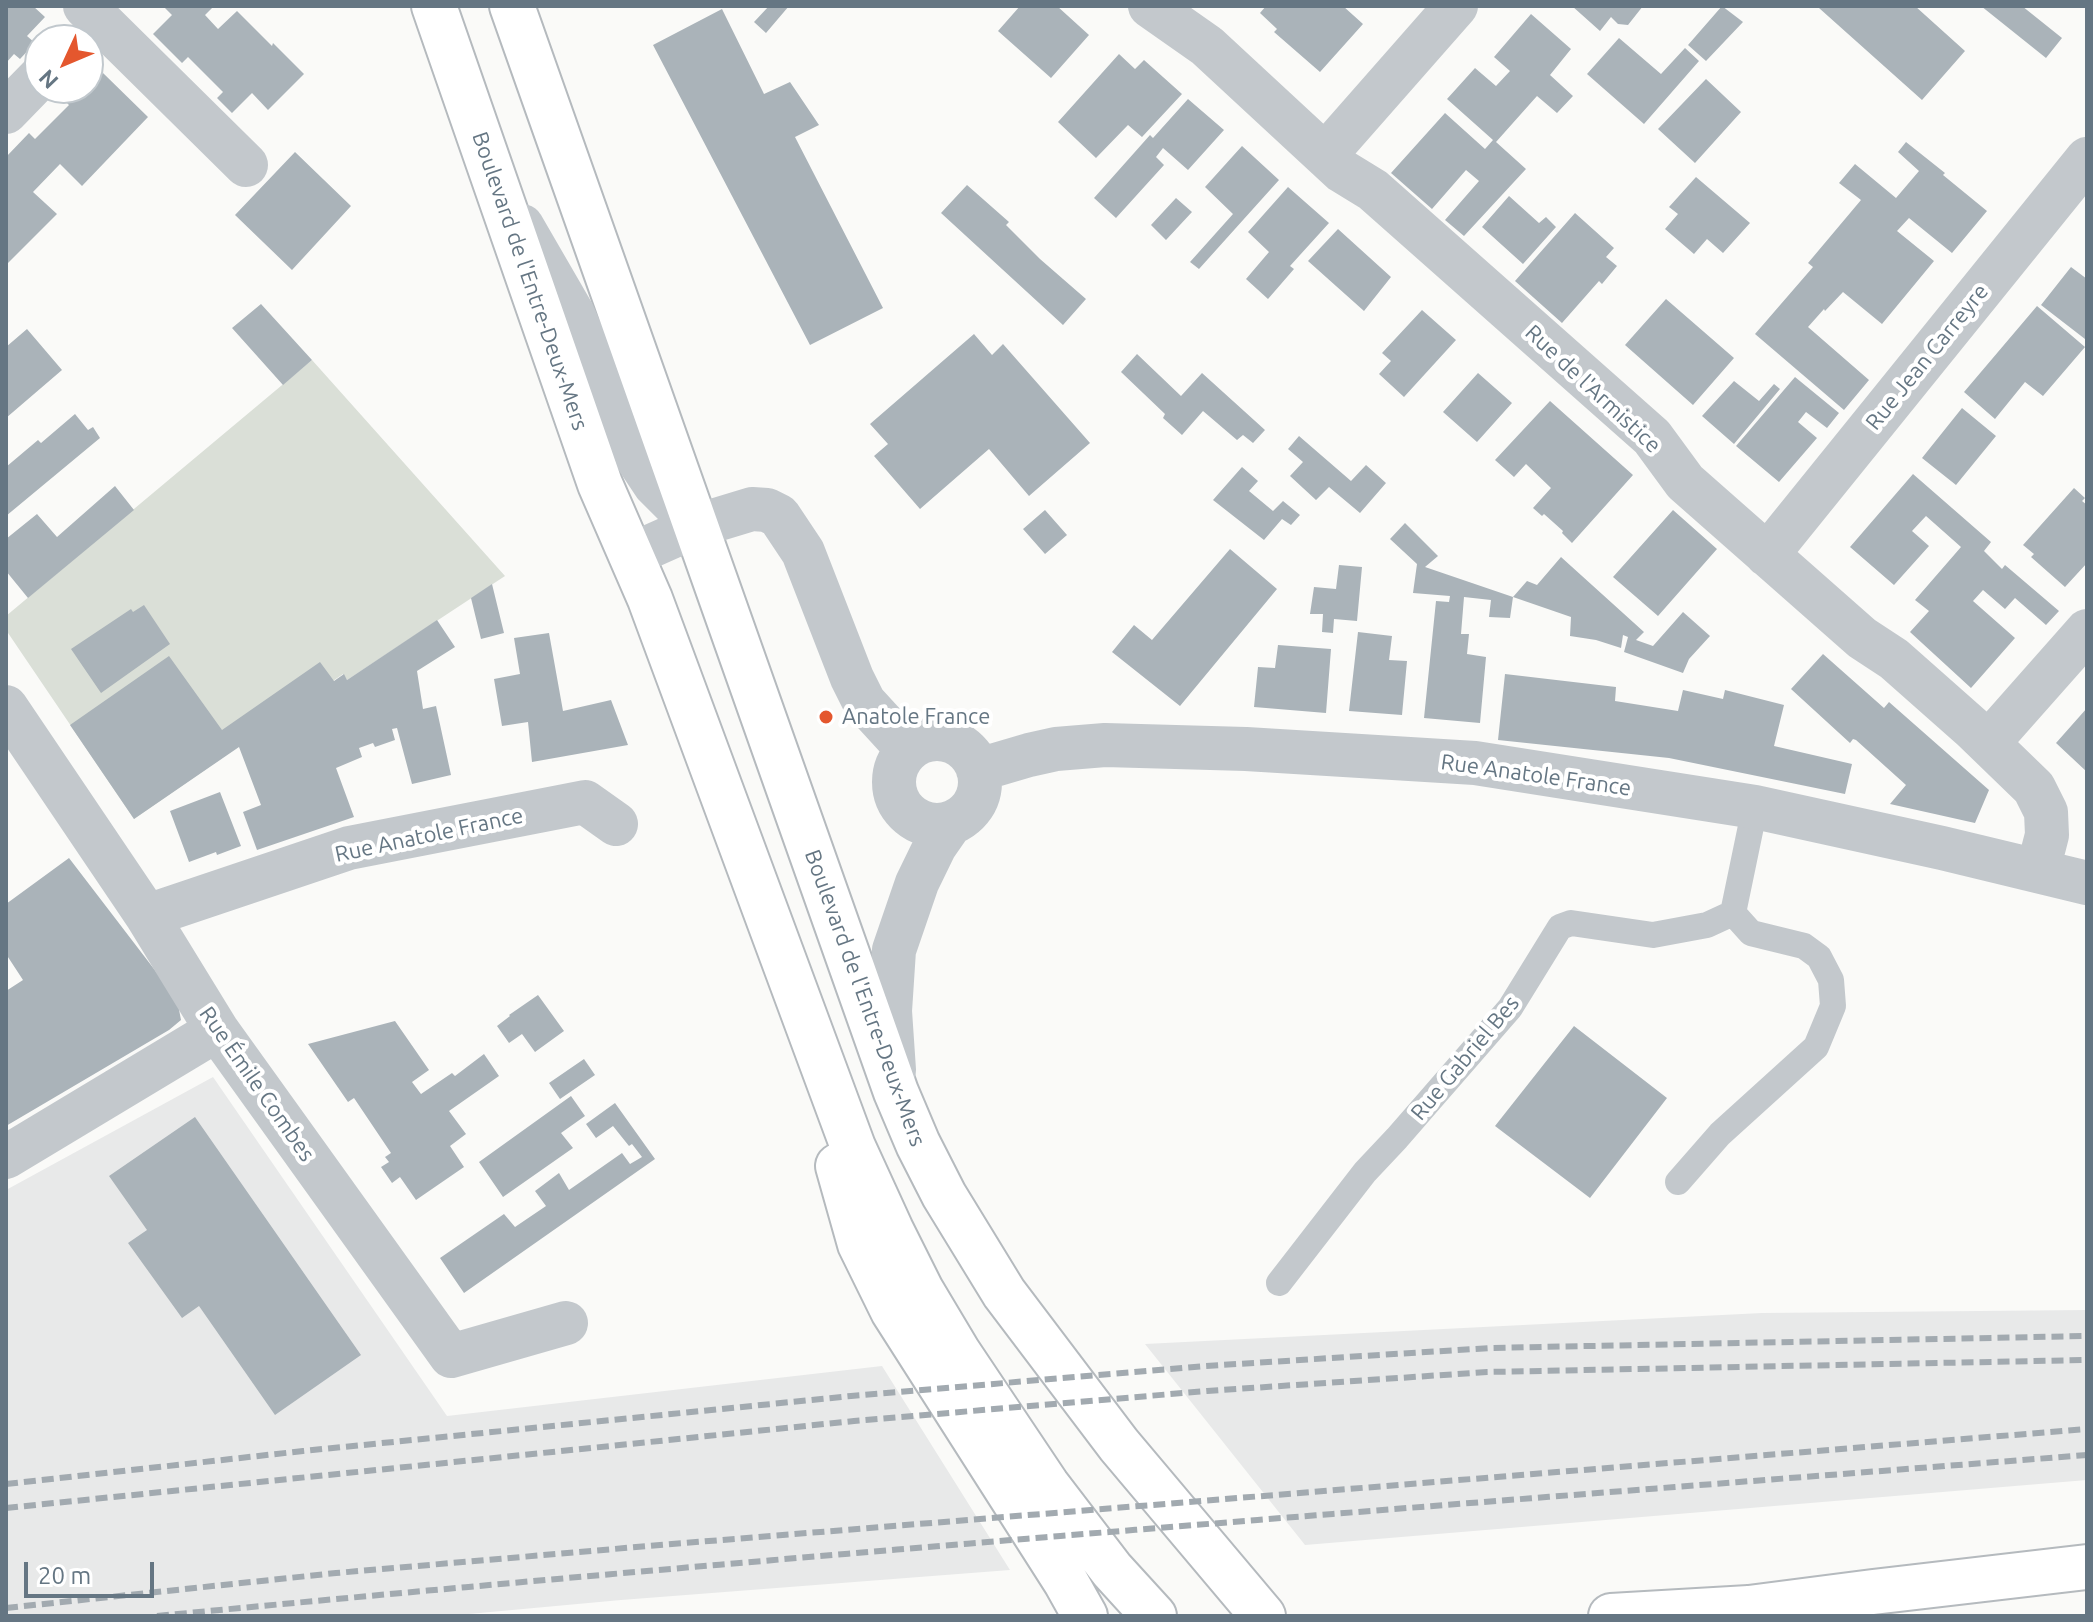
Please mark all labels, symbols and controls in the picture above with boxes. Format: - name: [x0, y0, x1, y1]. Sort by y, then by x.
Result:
- north arrow: [24, 24, 104, 104]
- text: N: [33, 65, 63, 94]
- street label: Boulevard de l'Entre-Deux-Mers: [466, 128, 594, 434]
- street label: Rue Jean Carreyre: [1860, 279, 1994, 435]
- street label: Rue de l'Armistice: [1520, 319, 1666, 459]
- place label: Anatole France: [842, 704, 990, 730]
- marker: Anatole France: [817, 708, 835, 726]
- street label: Rue Anatole France: [1439, 749, 1633, 801]
- street label: Rue Anatole France: [332, 802, 526, 868]
- street label: Boulevard de l'Entre-Deux-Mers: [799, 846, 931, 1150]
- street label: Rue Gabriel Bes: [1405, 990, 1525, 1126]
- street label: Rue Émile Combes: [194, 1001, 320, 1167]
- scale bar: [28, 1546, 158, 1596]
- text: 20 m: [38, 1562, 91, 1589]

